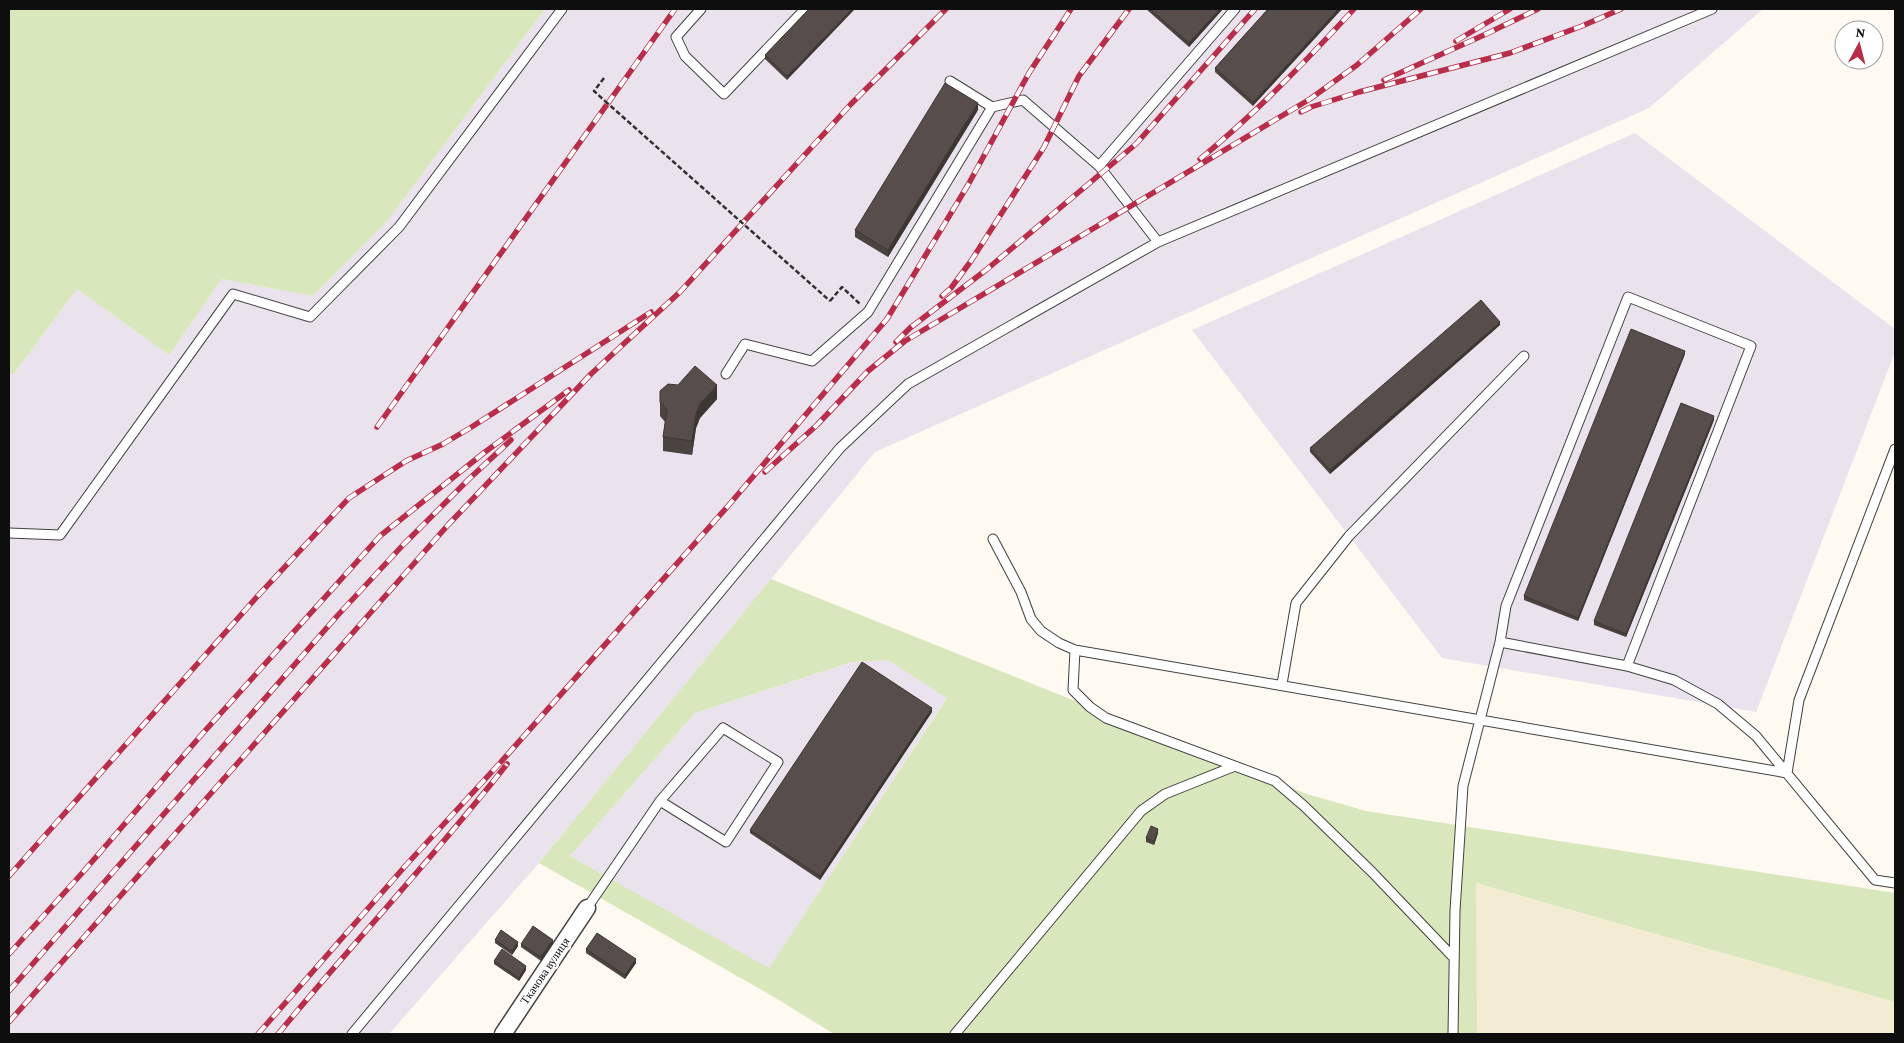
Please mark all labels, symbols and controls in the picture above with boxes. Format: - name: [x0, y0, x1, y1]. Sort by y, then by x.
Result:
- north arrow: [1834, 20, 1884, 70]
- text: N: [1855, 24, 1867, 41]
- street label: Ткачова вулиця: [517, 934, 573, 1007]

